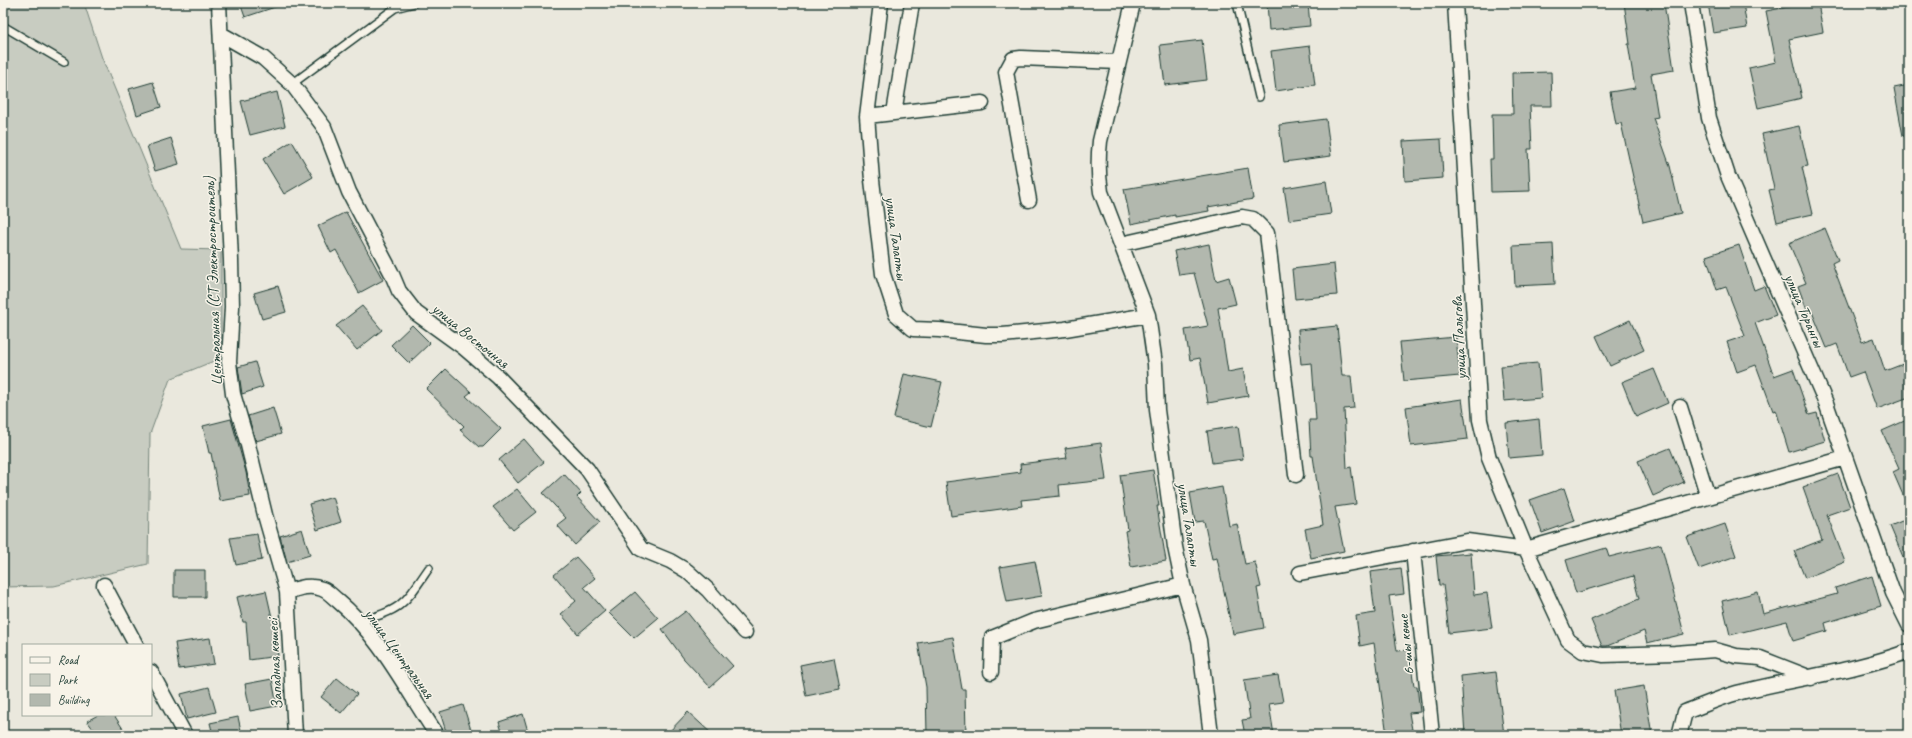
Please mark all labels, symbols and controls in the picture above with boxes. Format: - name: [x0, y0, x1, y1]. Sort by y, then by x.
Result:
- street label: Центральная (СТ Электростроитель): [199, 175, 227, 386]
- street label: улица Талапты: [880, 194, 912, 283]
- street label: улица Торангы: [1779, 270, 1829, 352]
- street label: улица Пальгова: [1447, 294, 1471, 381]
- street label: улица Восточная: [427, 298, 514, 374]
- street label: улица Талапты: [1172, 480, 1206, 569]
- street label: улица Центральная: [359, 604, 439, 704]
- street label: 6-шы көше: [1393, 612, 1419, 676]
- street label: Западная көшесі: [263, 616, 287, 710]
- legend: [22, 644, 152, 716]
- text: Road: [58, 652, 80, 668]
- text: Park: [58, 672, 79, 688]
- text: Building: [58, 692, 90, 708]

